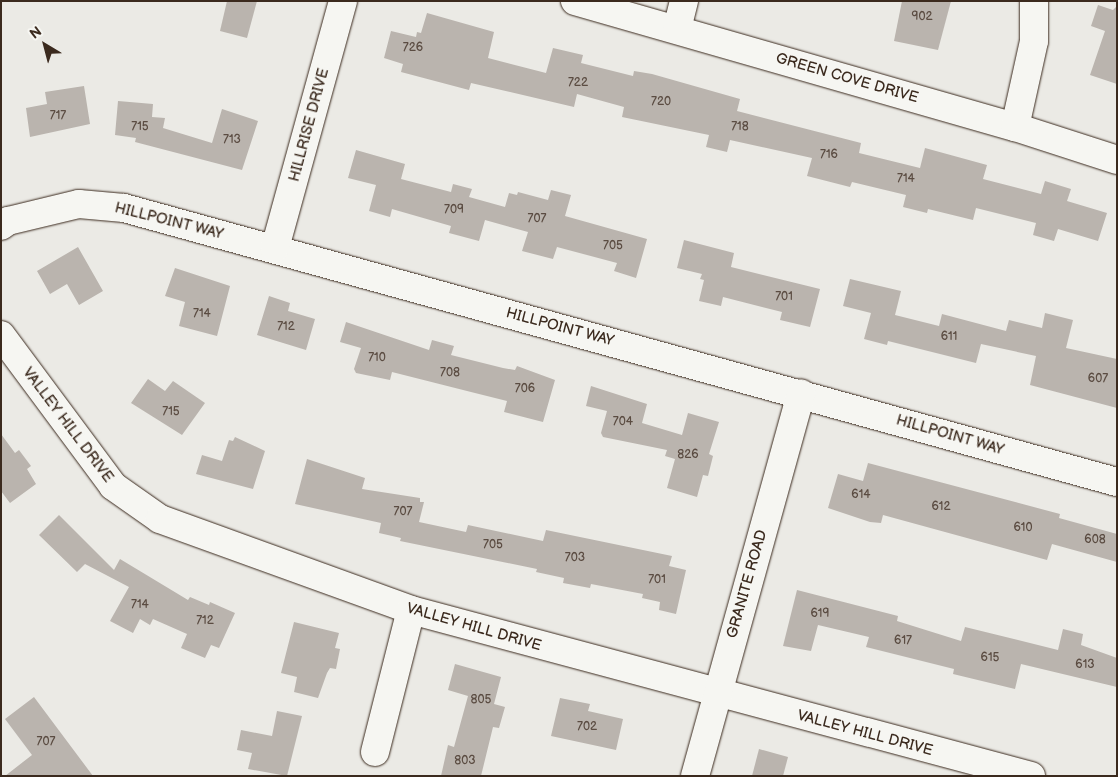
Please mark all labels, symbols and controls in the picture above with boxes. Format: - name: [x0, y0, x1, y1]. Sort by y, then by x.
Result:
- house number: 902: [911, 10, 933, 24]
- north arrow: [20, 20, 70, 70]
- text: N: [26, 23, 45, 43]
- house number: 726: [403, 41, 423, 55]
- street label: GREEN COVE DRIVE: [774, 49, 920, 107]
- street label: HILLRISE DRIVE: [285, 66, 333, 184]
- house number: 722: [568, 76, 588, 90]
- house number: 720: [651, 95, 671, 109]
- house number: 717: [50, 109, 66, 123]
- house number: 715: [131, 120, 149, 134]
- house number: 718: [731, 120, 749, 134]
- house number: 713: [223, 133, 241, 147]
- house number: 716: [820, 148, 838, 162]
- house number: 714: [897, 172, 915, 186]
- street label: HILLPOINT WAY: [113, 199, 225, 243]
- house number: 709: [444, 203, 464, 217]
- house number: 707: [528, 212, 546, 226]
- house number: 705: [603, 239, 623, 253]
- house number: 701: [775, 290, 793, 304]
- street label: HILLPOINT WAY: [504, 304, 616, 350]
- house number: 714: [193, 307, 211, 321]
- house number: 712: [277, 320, 295, 334]
- house number: 611: [941, 330, 957, 344]
- house number: 710: [368, 351, 386, 365]
- street label: VALLEY HILL DRIVE: [19, 364, 117, 486]
- house number: 708: [440, 366, 460, 380]
- house number: 607: [1088, 372, 1108, 386]
- house number: 706: [515, 382, 535, 396]
- house number: 715: [162, 405, 180, 419]
- street label: HILLPOINT WAY: [894, 411, 1006, 459]
- house number: 704: [613, 415, 633, 429]
- house number: 826: [677, 448, 699, 462]
- house number: 614: [851, 488, 871, 502]
- house number: 612: [931, 500, 951, 514]
- house number: 707: [394, 505, 412, 519]
- house number: 610: [1013, 521, 1033, 535]
- street label: GRANITE ROAD: [723, 528, 771, 640]
- house number: 608: [1084, 533, 1106, 547]
- house number: 705: [483, 538, 503, 552]
- house number: 703: [565, 551, 585, 565]
- house number: 701: [648, 573, 666, 587]
- house number: 714: [131, 598, 149, 612]
- street label: VALLEY HILL DRIVE: [404, 599, 544, 655]
- house number: 619: [811, 607, 829, 621]
- house number: 712: [196, 614, 214, 628]
- house number: 617: [894, 634, 912, 648]
- house number: 615: [981, 651, 999, 665]
- house number: 613: [1075, 658, 1095, 672]
- house number: 805: [471, 693, 491, 707]
- street label: VALLEY HILL DRIVE: [795, 706, 935, 760]
- house number: 702: [577, 720, 597, 734]
- house number: 707: [37, 735, 55, 749]
- house number: 803: [454, 754, 476, 768]

